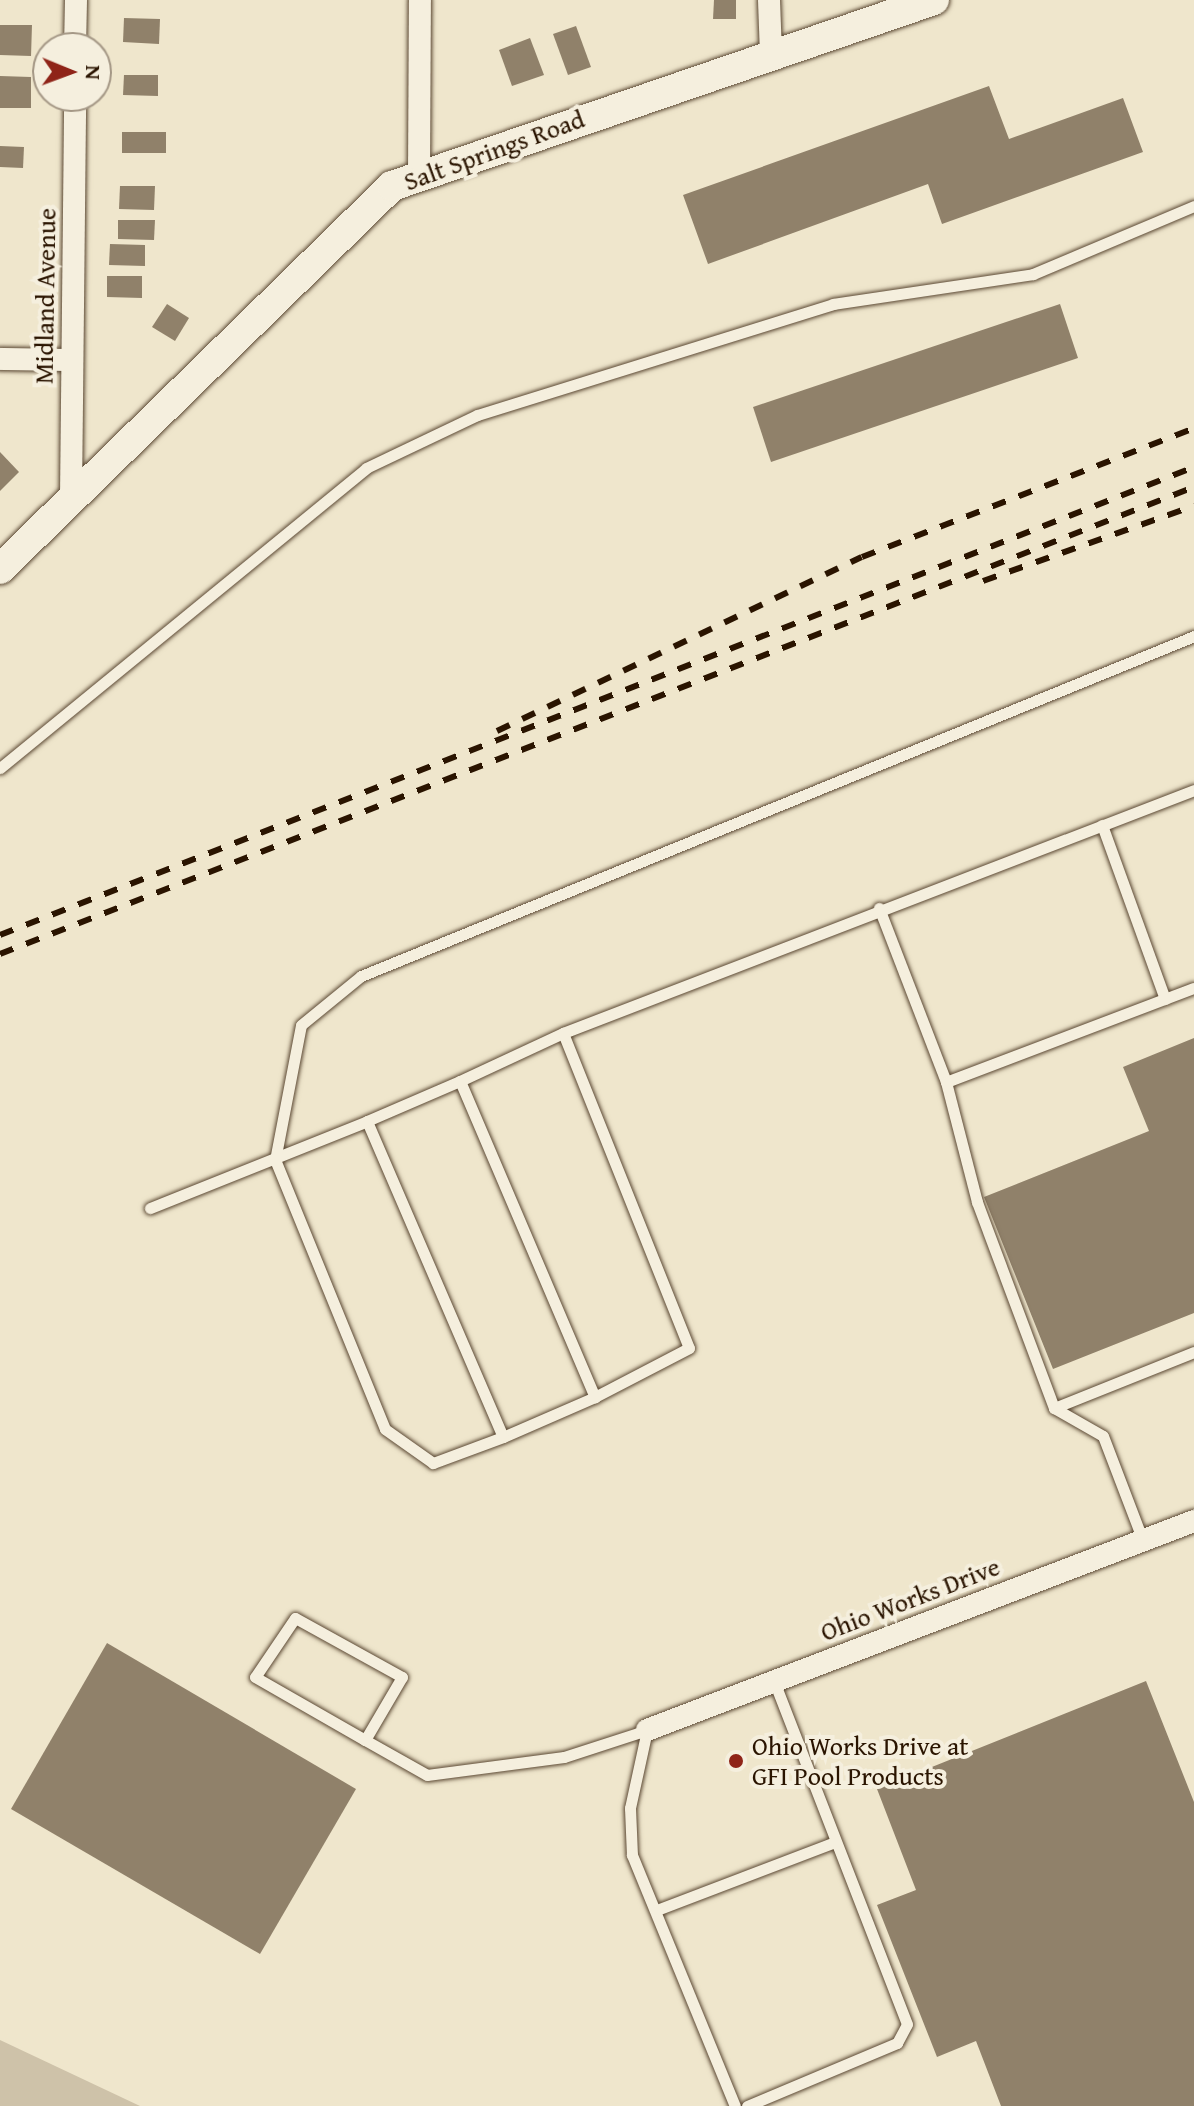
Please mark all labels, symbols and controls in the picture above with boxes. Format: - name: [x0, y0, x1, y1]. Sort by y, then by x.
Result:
- north arrow: [32, 32, 112, 112]
- text: N: [78, 65, 110, 80]
- street label: Salt Springs Road: [399, 103, 589, 197]
- street label: Midland Avenue: [28, 208, 62, 384]
- street label: Ohio Works Drive: [816, 1551, 1004, 1647]
- place label: Ohio Works Drive at GFI Pool Products: [752, 1730, 969, 1792]
- marker: Ohio Works Drive at GFI Pool Products: [727, 1752, 745, 1770]

